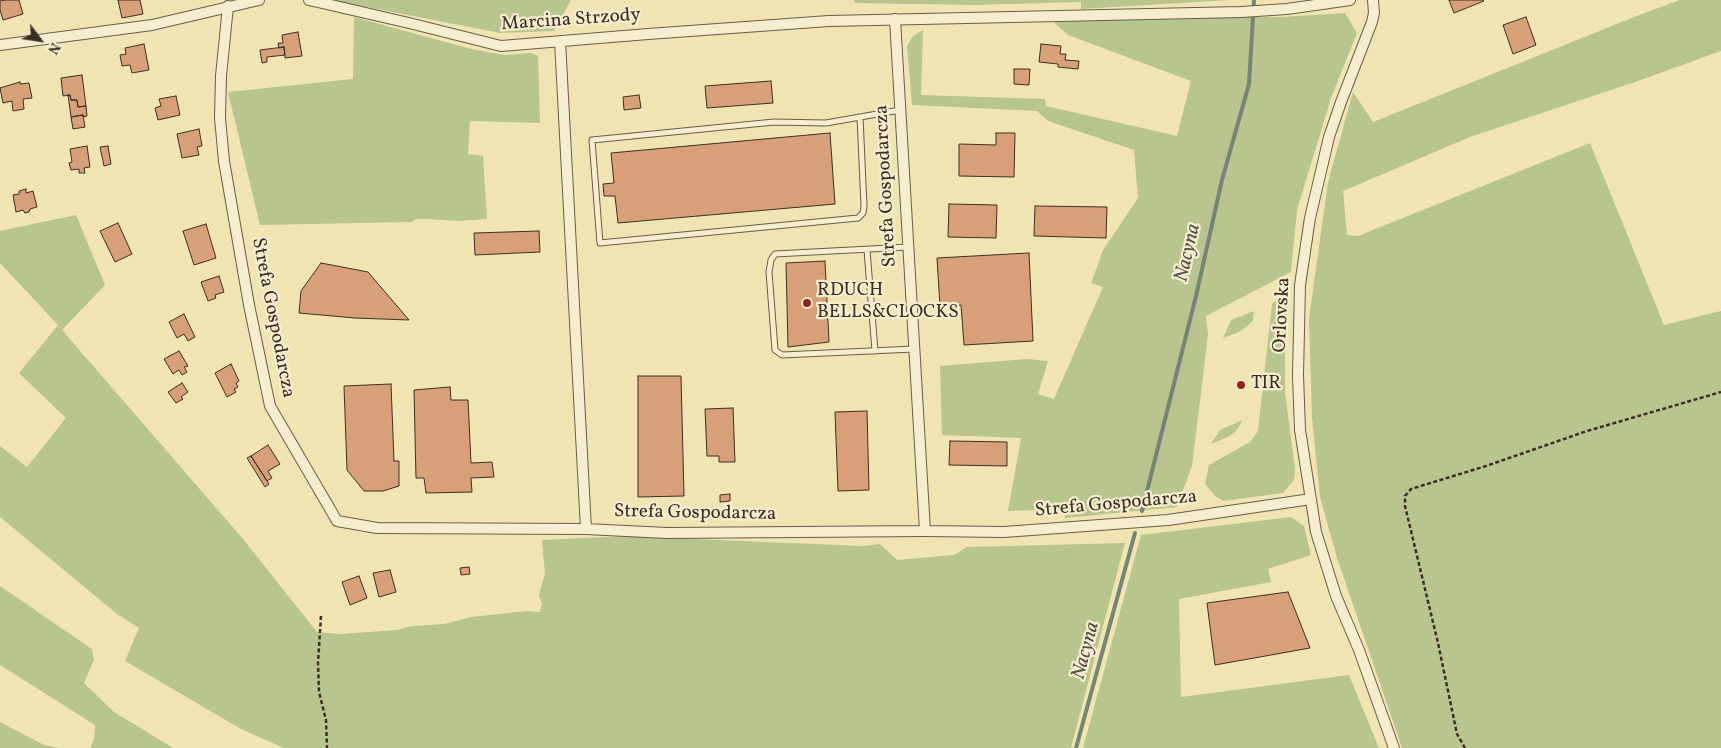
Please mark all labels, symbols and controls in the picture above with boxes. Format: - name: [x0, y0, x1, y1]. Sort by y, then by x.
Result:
- street label: Marcina Strzody: [501, 5, 641, 37]
- north arrow: [15, 15, 65, 65]
- text: N: [43, 39, 64, 57]
- street label: Strefa Gospodarcza: [871, 104, 903, 268]
- water label: Nacyna: [1171, 222, 1207, 284]
- street label: Strefa Gospodarcza: [245, 236, 299, 400]
- street label: Orlovska: [1270, 277, 1296, 353]
- place label: RDUCH BELLS&CLOCKS: [817, 281, 959, 325]
- marker: RDUCH BELLS&CLOCKS: [801, 297, 813, 309]
- place label: TIR: [1251, 374, 1281, 396]
- marker: TIR: [1235, 379, 1247, 391]
- street label: Strefa Gospodarcza: [1034, 487, 1198, 523]
- street label: Strefa Gospodarcza: [614, 501, 776, 527]
- water label: Nacyna: [1068, 620, 1106, 682]

